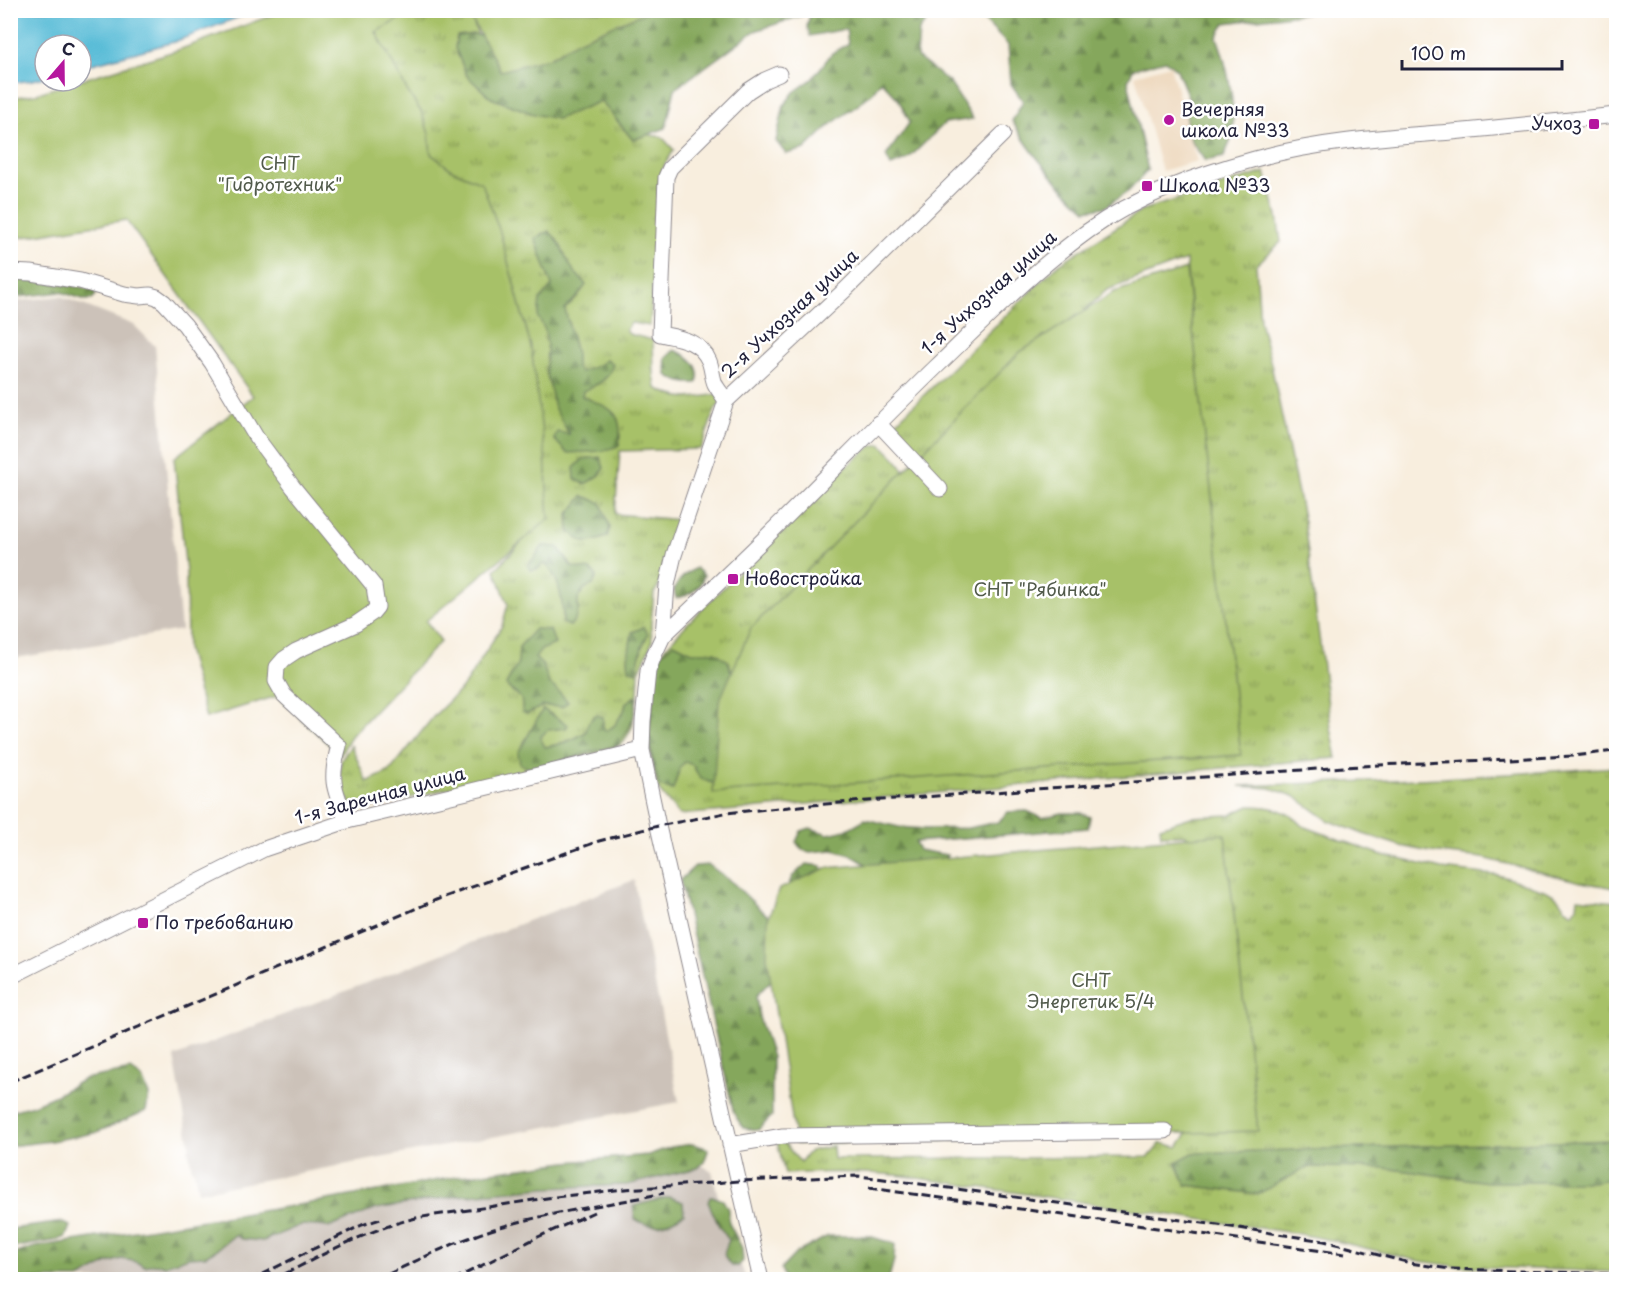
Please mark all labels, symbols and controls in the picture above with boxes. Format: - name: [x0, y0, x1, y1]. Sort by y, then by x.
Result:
- north arrow: [33, 33, 93, 93]
- scale bar: [1402, 33, 1562, 71]
- text: С: [59, 35, 78, 61]
- text: 100 m: [1411, 39, 1466, 66]
- place label: Вечерняя школа №33: [1181, 95, 1290, 143]
- place label: Учхоз: [1531, 109, 1582, 136]
- marker: Вечерняя школа №33: [1162, 113, 1176, 127]
- marker: Учхоз: [1587, 117, 1601, 131]
- park label: СНТ "Гидротехник": [217, 149, 343, 197]
- place label: Школа №33: [1159, 171, 1271, 198]
- marker: Школа №33: [1140, 179, 1154, 193]
- street label: 1-я Учхозная улица: [914, 223, 1062, 360]
- street label: 2-я Учхозная улица: [714, 241, 864, 384]
- place label: Новостройка: [745, 564, 862, 591]
- marker: Новостройка: [726, 572, 740, 586]
- park label: СНТ "Рябинка": [973, 575, 1107, 602]
- street label: 1-я Заречная улица: [291, 759, 469, 830]
- place label: По требованию: [155, 908, 294, 935]
- marker: По требованию: [136, 916, 150, 930]
- park label: СНТ Энергетик 5/4: [1027, 966, 1155, 1014]

